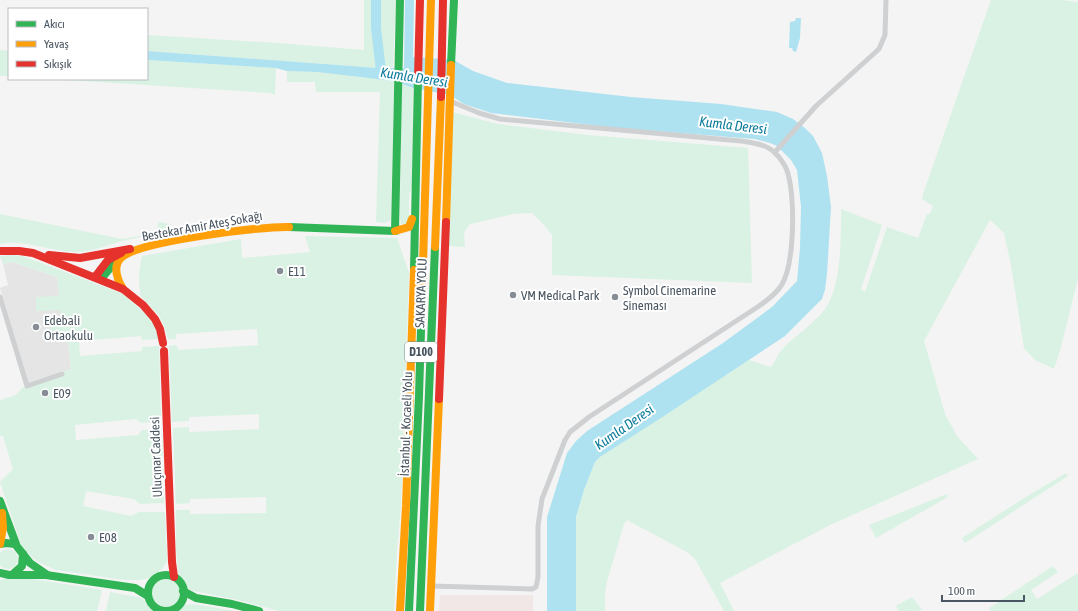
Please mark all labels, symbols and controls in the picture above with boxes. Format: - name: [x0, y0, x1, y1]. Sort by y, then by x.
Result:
- legend: [8, 8, 148, 80]
- text: Akıcı: [44, 17, 65, 31]
- text: Yavaş: [44, 37, 69, 51]
- text: Sıkışık: [44, 57, 72, 71]
- water label: Kumla Deresi: [379, 64, 449, 90]
- water label: Kumla Deresi: [698, 113, 768, 137]
- street label: Bestekar Amir Ateş Sokağı: [141, 208, 263, 244]
- street label: SAKARYA YOLU: [412, 258, 430, 328]
- place label: E11: [288, 264, 306, 279]
- marker: E11: [275, 266, 285, 276]
- place label: Symbol Cinemarine Sineması: [623, 283, 716, 313]
- place label: VM Medical Park: [521, 288, 600, 303]
- marker: VM Medical Park: [508, 290, 518, 300]
- marker: Symbol Cinemarine Sineması: [610, 292, 620, 302]
- place label: Edebali Ortaokulu: [44, 313, 93, 343]
- marker: Edebali Ortaokulu: [31, 322, 41, 332]
- road number: D100: [405, 342, 437, 362]
- street label: İstanbul - Kocaeli Yolu: [397, 371, 415, 477]
- place label: E09: [53, 386, 71, 401]
- marker: E09: [40, 388, 50, 398]
- water label: Kumla Deresi: [592, 401, 656, 453]
- street label: Uluçınar Caddesi: [147, 416, 165, 498]
- place label: E08: [99, 530, 117, 545]
- marker: E08: [86, 532, 96, 542]
- scale bar: [942, 577, 1024, 603]
- text: 100 m: [948, 584, 975, 598]

